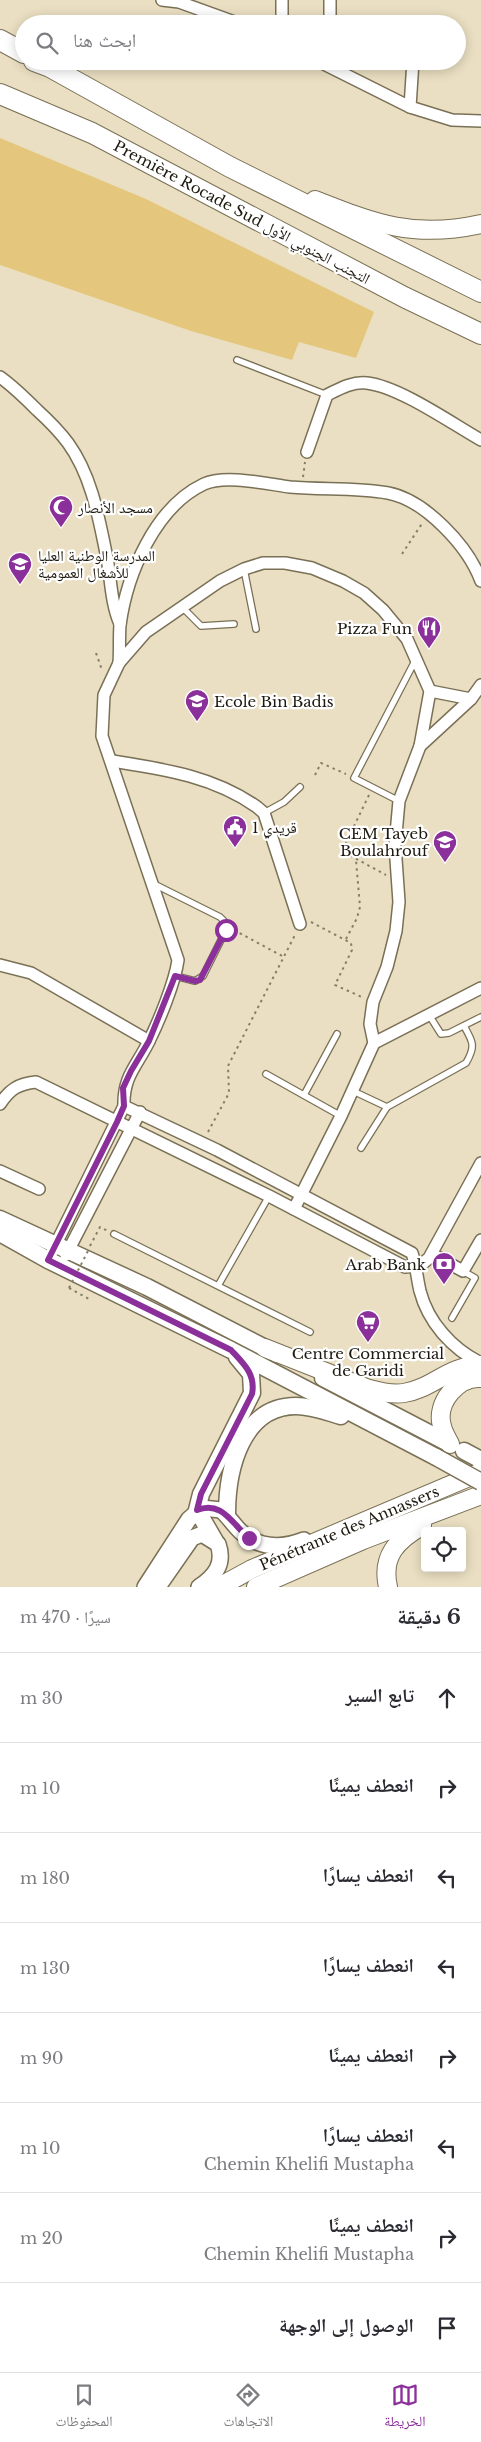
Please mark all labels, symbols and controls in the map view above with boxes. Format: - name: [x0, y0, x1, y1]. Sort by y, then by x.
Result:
- search box: [15, 15, 466, 70]
- icon: search: [33, 29, 61, 57]
- text: ابحث هنا: [73, 29, 136, 52]
- street label: Première Rocade Sud التجنب الجنوبي الأول: [109, 136, 374, 290]
- mosque icon: مسجد الأنصار: [48, 494, 74, 528]
- place label: مسجد الأنصار: [77, 498, 153, 517]
- place label: المدرسة الوطنية العليا للأشغال العمومية: [38, 546, 155, 583]
- school or university icon: المدرسة الوطنية العليا للأشغال العمومية: [7, 551, 33, 585]
- restaurant icon: Pizza Fun: [416, 615, 442, 649]
- place label: Pizza Fun: [337, 619, 412, 638]
- school or university icon: Ecole Bin Badis: [184, 688, 210, 722]
- place label: Ecole Bin Badis: [214, 692, 334, 711]
- public building icon: قريدي 1: [222, 814, 248, 848]
- place label: قريدي 1: [252, 818, 297, 839]
- place label: CEM Tayeb Boulahrouf: [339, 824, 430, 860]
- school or university icon: CEM Tayeb Boulahrouf: [432, 829, 458, 863]
- route start: [215, 919, 238, 942]
- bank icon: Arab Bank: [431, 1251, 457, 1285]
- place label: Arab Bank: [344, 1255, 427, 1274]
- supermarket icon: Centre Commercial de Garidi: [355, 1309, 381, 1343]
- place label: Centre Commercial de Garidi: [292, 1344, 444, 1380]
- street label: Pénétrante des Annassers: [256, 1481, 442, 1575]
- route end: [238, 1527, 261, 1550]
- map controls: [421, 1527, 466, 1572]
- button: locate: [421, 1527, 466, 1572]
- text: 6 دقيقة: [397, 1604, 461, 1630]
- text: سيرًا · 470 m: [20, 1607, 111, 1627]
- text: تابع السير: [346, 1684, 414, 1707]
- icon: ahead: [433, 1684, 461, 1712]
- text: 30 m: [20, 1688, 63, 1708]
- text: انعطف يمينًا: [328, 1774, 414, 1797]
- icon: right: [433, 1774, 461, 1802]
- text: 10 m: [20, 1778, 60, 1798]
- text: انعطف يسارًا: [323, 1864, 414, 1887]
- icon: left: [433, 1864, 461, 1892]
- text: 180 m: [20, 1868, 70, 1888]
- text: انعطف يسارًا: [323, 1954, 414, 1977]
- icon: left: [433, 1954, 461, 1982]
- text: 130 m: [20, 1958, 70, 1978]
- text: انعطف يمينًا: [328, 2044, 414, 2067]
- icon: right: [433, 2044, 461, 2072]
- text: 90 m: [20, 2048, 63, 2068]
- text: انعطف يسارًا: [323, 2124, 414, 2147]
- icon: left: [433, 2134, 461, 2162]
- text: 10 m: [20, 2138, 60, 2158]
- text: Chemin Khelifi Mustapha: [204, 2154, 414, 2174]
- text: انعطف يمينًا: [328, 2214, 414, 2237]
- icon: right: [433, 2224, 461, 2252]
- text: 20 m: [20, 2228, 63, 2248]
- text: Chemin Khelifi Mustapha: [204, 2244, 414, 2264]
- text: الوصول إلى الوجهة: [279, 2314, 414, 2337]
- icon: arrive: [433, 2314, 461, 2342]
- tab: المحفوظات: [56, 2381, 112, 2435]
- tab: الاتجاهات: [224, 2381, 273, 2435]
- tab: الخريطة: [384, 2381, 425, 2435]

